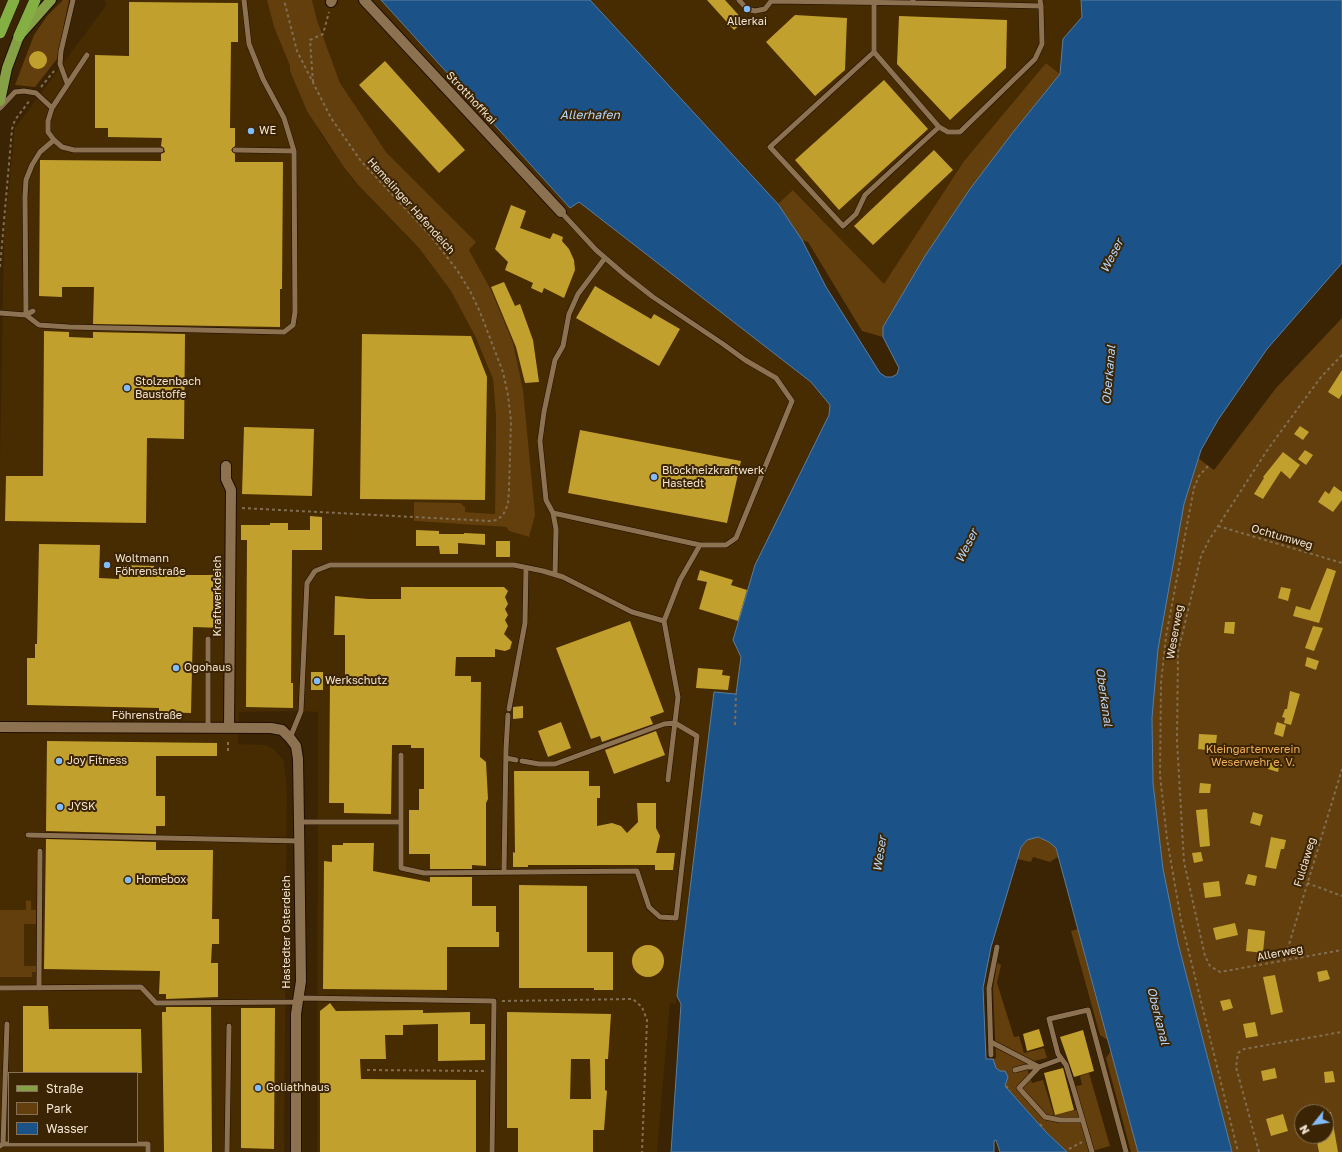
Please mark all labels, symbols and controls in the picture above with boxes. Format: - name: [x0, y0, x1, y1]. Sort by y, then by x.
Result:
- marker: Allerkai: [742, 4, 752, 14]
- place label: Allerkai: [727, 15, 767, 29]
- street label: Strotthoffkai: [443, 69, 499, 127]
- water label: Allerhafen: [560, 108, 620, 122]
- place label: WE: [259, 124, 276, 138]
- marker: WE: [246, 126, 256, 136]
- street label: Hemelinger Hafendeich: [364, 155, 458, 257]
- water label: Weser: [1097, 237, 1127, 275]
- water label: Oberkanal: [1099, 345, 1119, 405]
- place label: Stolzenbach Baustoffe: [135, 375, 201, 401]
- marker: Stolzenbach Baustoffe: [122, 383, 132, 393]
- place label: Blockheizkraftwerk Hastedt: [662, 464, 764, 490]
- marker: Blockheizkraftwerk Hastedt: [649, 472, 659, 482]
- street label: Ochtumweg: [1250, 522, 1314, 552]
- water label: Weser: [953, 527, 981, 565]
- place label: Woltmann Föhrenstraße: [115, 552, 186, 578]
- street label: Kraftwerkdeich: [211, 556, 225, 636]
- marker: Woltmann Föhrenstraße: [102, 560, 112, 570]
- street label: Weserweg: [1164, 604, 1186, 660]
- place label: Ogohaus: [184, 661, 231, 675]
- marker: Ogohaus: [171, 663, 181, 673]
- water label: Oberkanal: [1093, 667, 1115, 727]
- place label: Werkschutz: [325, 674, 387, 688]
- marker: Werkschutz: [312, 676, 322, 686]
- street label: Föhrenstraße: [112, 709, 182, 723]
- park label: Kleingartenverein Weserwehr e. V.: [1206, 743, 1300, 769]
- place label: Joy Fitness: [67, 754, 127, 768]
- marker: Joy Fitness: [54, 756, 64, 766]
- place label: JYSK: [68, 800, 96, 814]
- marker: JYSK: [55, 802, 65, 812]
- water label: Weser: [870, 835, 890, 873]
- street label: Fuldaweg: [1291, 835, 1319, 889]
- place label: Homebox: [136, 873, 186, 887]
- marker: Homebox: [123, 875, 133, 885]
- street label: Hastedter Osterdeich: [280, 875, 294, 989]
- street label: Allerweg: [1256, 942, 1304, 964]
- water label: Oberkanal: [1144, 985, 1172, 1047]
- legend: [8, 1072, 138, 1144]
- text: Straße: [46, 1081, 84, 1096]
- place label: Goliathhaus: [266, 1081, 330, 1095]
- marker: Goliathhaus: [253, 1083, 263, 1093]
- text: Park: [46, 1101, 72, 1116]
- north arrow: [1294, 1104, 1334, 1144]
- text: Wasser: [46, 1121, 88, 1136]
- text: N: [1296, 1123, 1312, 1137]

